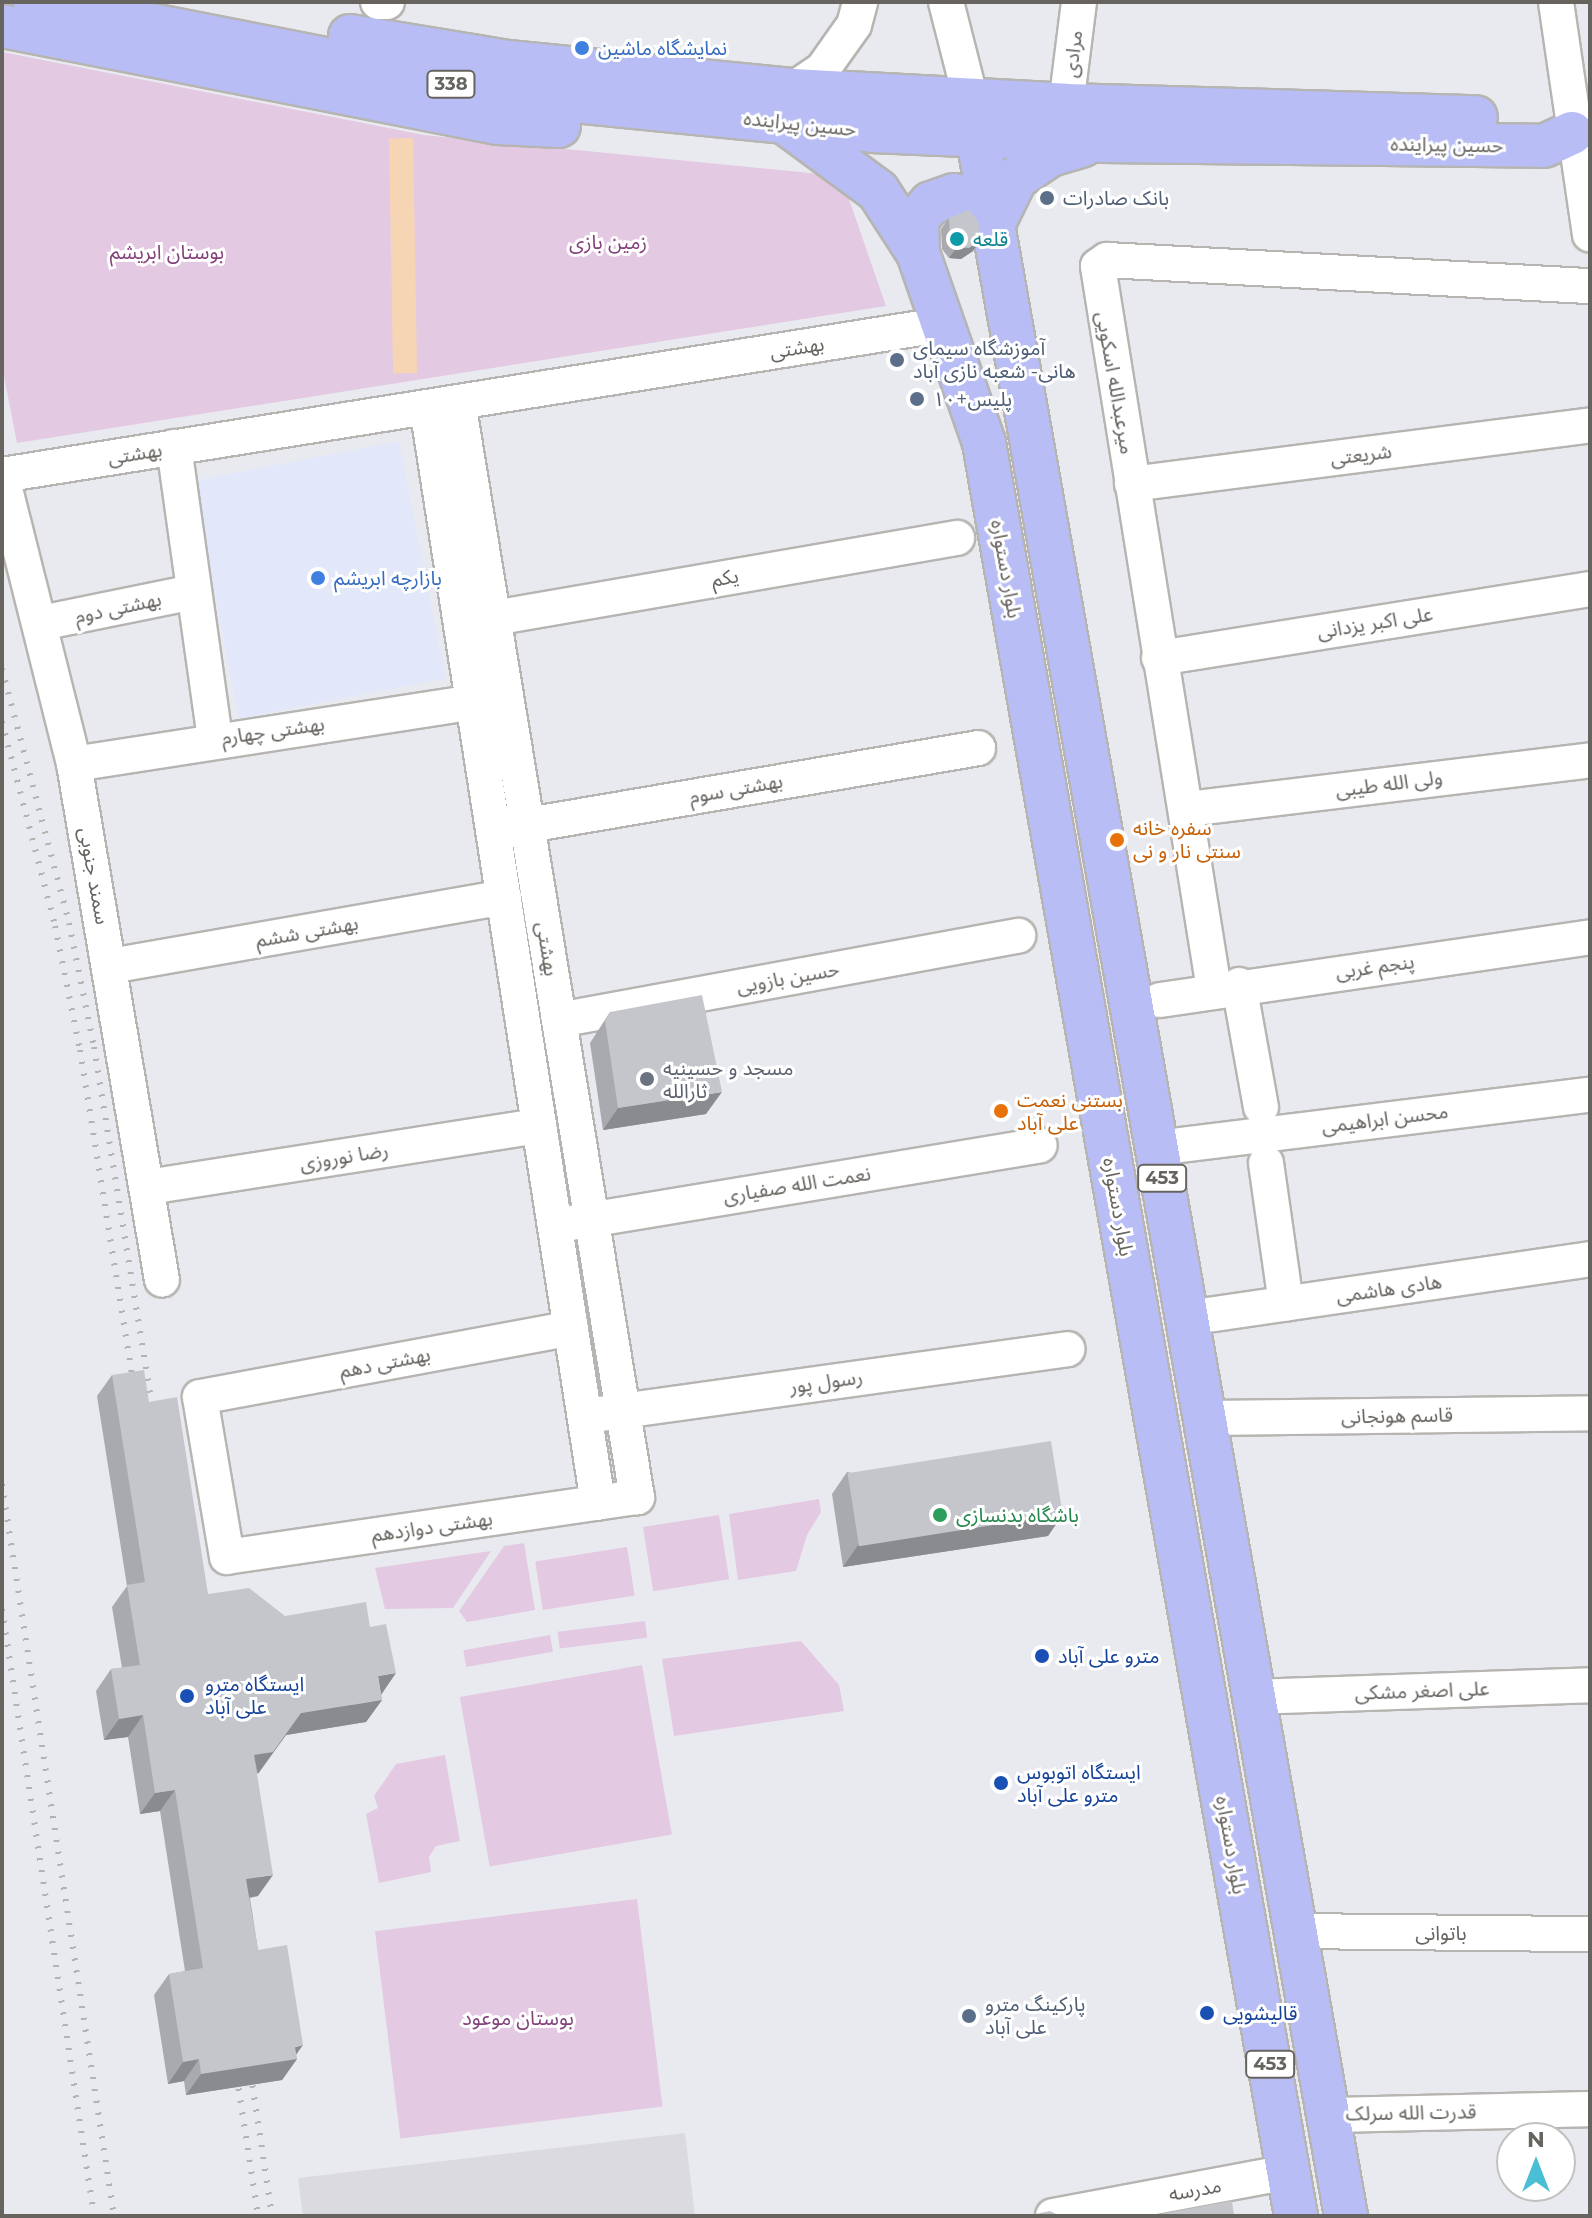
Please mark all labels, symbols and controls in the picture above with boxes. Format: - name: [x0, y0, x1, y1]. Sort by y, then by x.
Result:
- street label: مرادی: [1058, 29, 1088, 79]
- place label: نمایشگاه ماشین: [598, 36, 727, 60]
- marker: نمایشگاه ماشین: [573, 39, 591, 57]
- road number: 338: [425, 70, 477, 98]
- street label: حسین پیراینده: [742, 106, 858, 142]
- street label: حسین پیراینده: [1390, 132, 1504, 158]
- place label: بانک صادرات: [1063, 186, 1169, 210]
- marker: بانک صادرات: [1038, 189, 1056, 207]
- place label: قلعه: [973, 227, 1008, 251]
- park label: زمین بازی: [569, 230, 647, 254]
- marker: قلعه: [948, 230, 966, 248]
- park label: بوستان ابریشم: [110, 240, 224, 264]
- street label: میرعبدالله اسکویی: [1091, 310, 1139, 456]
- street label: بهشتی: [768, 332, 826, 364]
- place label: آموزشگاه سیمای هانی- شعبه نازی آباد: [913, 336, 1076, 383]
- marker: آموزشگاه سیمای هانی- شعبه نازی آباد: [888, 351, 906, 369]
- place label: پلیس+۱۰: [933, 387, 1012, 411]
- marker: پلیس+۱۰: [908, 390, 926, 408]
- street label: بهشتی: [106, 438, 164, 470]
- street label: شریعتی: [1329, 439, 1393, 471]
- street label: بلوار دستواره: [986, 518, 1026, 620]
- street label: یکم: [709, 564, 741, 592]
- place label: بازارچه ابریشم: [334, 566, 442, 590]
- marker: بازارچه ابریشم: [309, 569, 327, 587]
- street label: بهشتی دوم: [72, 587, 164, 629]
- street label: علی اکبر یزدانی: [1315, 602, 1435, 644]
- street label: بهشتی چهارم: [220, 712, 326, 750]
- street label: ولی الله طیبی: [1334, 766, 1444, 802]
- street label: بهشتی سوم: [687, 769, 785, 809]
- place label: سفره خانه سنتی نار و نی: [1133, 816, 1241, 863]
- street label: سمند جنوبی: [74, 826, 114, 926]
- marker: سفره خانه سنتی نار و نی: [1108, 831, 1126, 849]
- street label: بهشتی ششم: [254, 911, 360, 953]
- street label: بهشتی: [531, 920, 563, 978]
- street label: پنجم غربی: [1334, 950, 1416, 984]
- street label: حسین بازویی: [735, 957, 841, 999]
- place label: مسجد و حسینیه ثارالله: [663, 1056, 794, 1103]
- marker: مسجد و حسینیه ثارالله: [638, 1070, 656, 1088]
- place label: بستنی نعمت علی آباد: [1017, 1088, 1123, 1135]
- street label: محسن ابراهیمی: [1320, 1099, 1450, 1139]
- marker: بستنی نعمت علی آباد: [992, 1102, 1010, 1120]
- street label: رضا نوروزی: [298, 1138, 390, 1176]
- street label: بلوار دستواره: [1098, 1156, 1138, 1258]
- street label: نعمت الله صفیاری: [721, 1161, 873, 1209]
- road number: 453: [1136, 1164, 1188, 1192]
- street label: هادی هاشمی: [1335, 1270, 1443, 1308]
- street label: بهشتی دهم: [337, 1342, 433, 1384]
- street label: رسول پور: [788, 1365, 864, 1399]
- street label: قاسم هونجانی: [1341, 1403, 1453, 1429]
- place label: باشگاه بدنسازی: [956, 1503, 1079, 1527]
- marker: باشگاه بدنسازی: [931, 1506, 949, 1524]
- street label: بهشتی دوازدهم: [370, 1507, 494, 1547]
- place label: مترو علی آباد: [1058, 1644, 1160, 1668]
- marker: مترو علی آباد: [1033, 1647, 1051, 1665]
- place label: ایستگاه مترو علی آباد: [205, 1672, 304, 1719]
- street label: علی اصغر مشکی: [1354, 1677, 1490, 1705]
- marker: ایستگاه مترو علی آباد: [176, 1685, 198, 1707]
- place label: ایستگاه اتوبوس مترو علی آباد: [1017, 1760, 1141, 1807]
- marker: ایستگاه اتوبوس مترو علی آباد: [992, 1774, 1010, 1792]
- street label: بلوار دستواره: [1211, 1794, 1251, 1896]
- street label: باتوانی: [1415, 1921, 1467, 1945]
- place label: پارکینگ مترو علی آباد: [985, 1992, 1085, 2039]
- place label: قالیشویی: [1223, 2001, 1298, 2025]
- marker: قالیشویی: [1198, 2004, 1216, 2022]
- park label: بوستان موعود: [462, 2006, 574, 2030]
- marker: پارکینگ مترو علی آباد: [960, 2007, 978, 2025]
- road number: 453: [1244, 2050, 1296, 2078]
- street label: قدرت الله سرلک: [1345, 2100, 1477, 2126]
- north arrow: [1496, 2122, 1576, 2202]
- text: N: [1527, 2126, 1545, 2153]
- street label: مدرسه: [1167, 2174, 1223, 2206]

